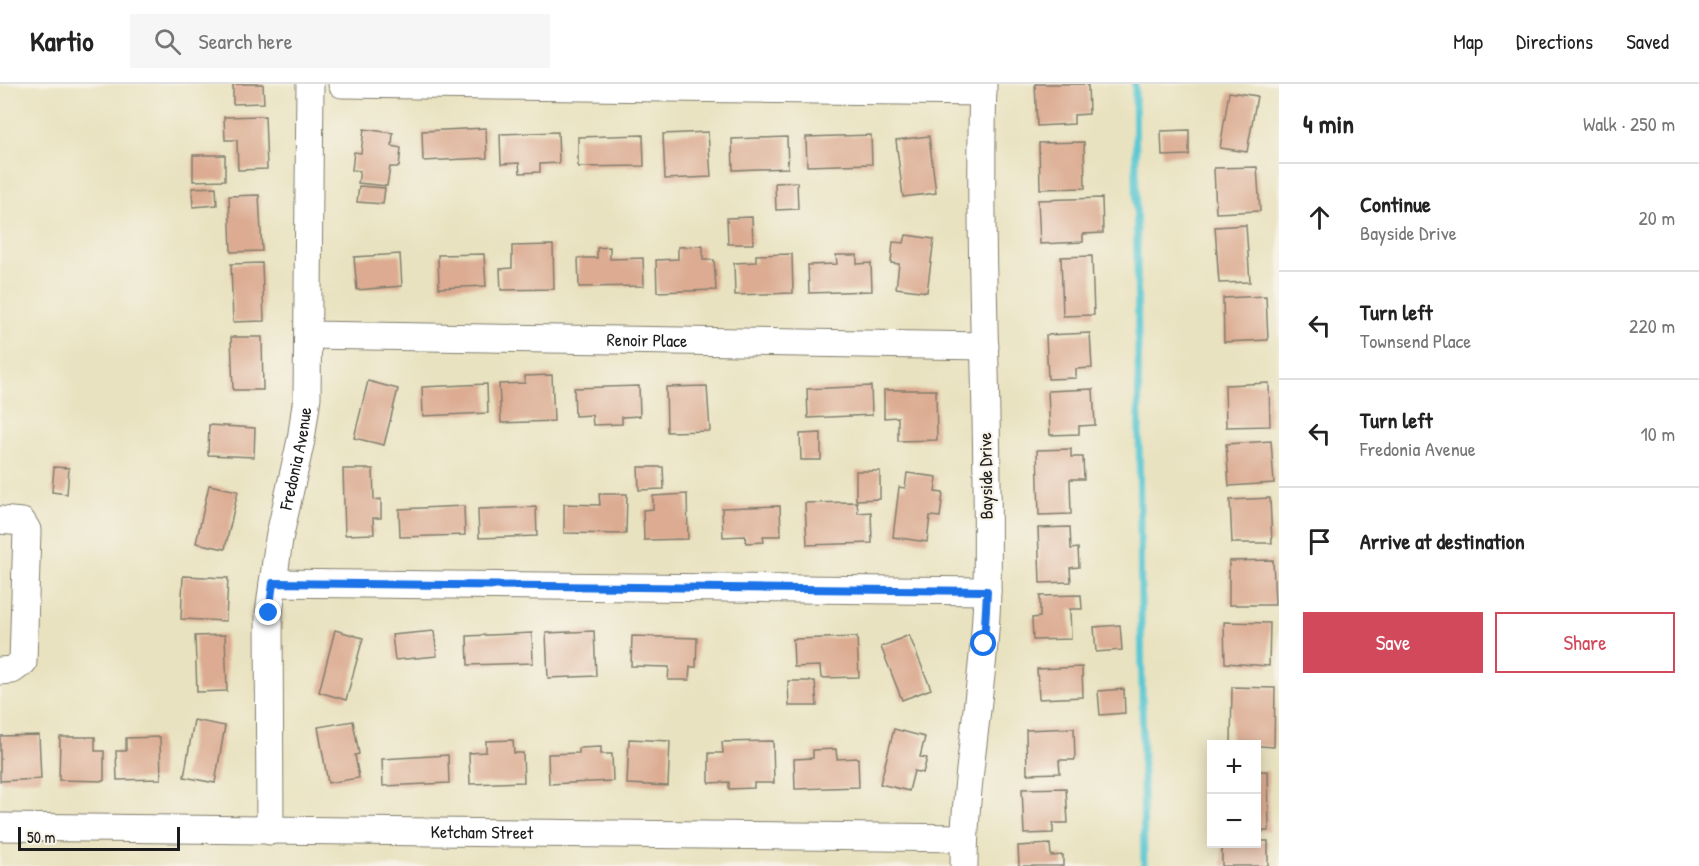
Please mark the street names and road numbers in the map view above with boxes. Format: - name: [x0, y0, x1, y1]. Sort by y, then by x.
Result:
- street label: Renoir Place: [606, 327, 687, 353]
- street label: Fredonia Avenue: [273, 405, 317, 513]
- street label: Bayside Drive: [972, 432, 999, 520]
- street label: Ketcham Street: [430, 819, 534, 845]

